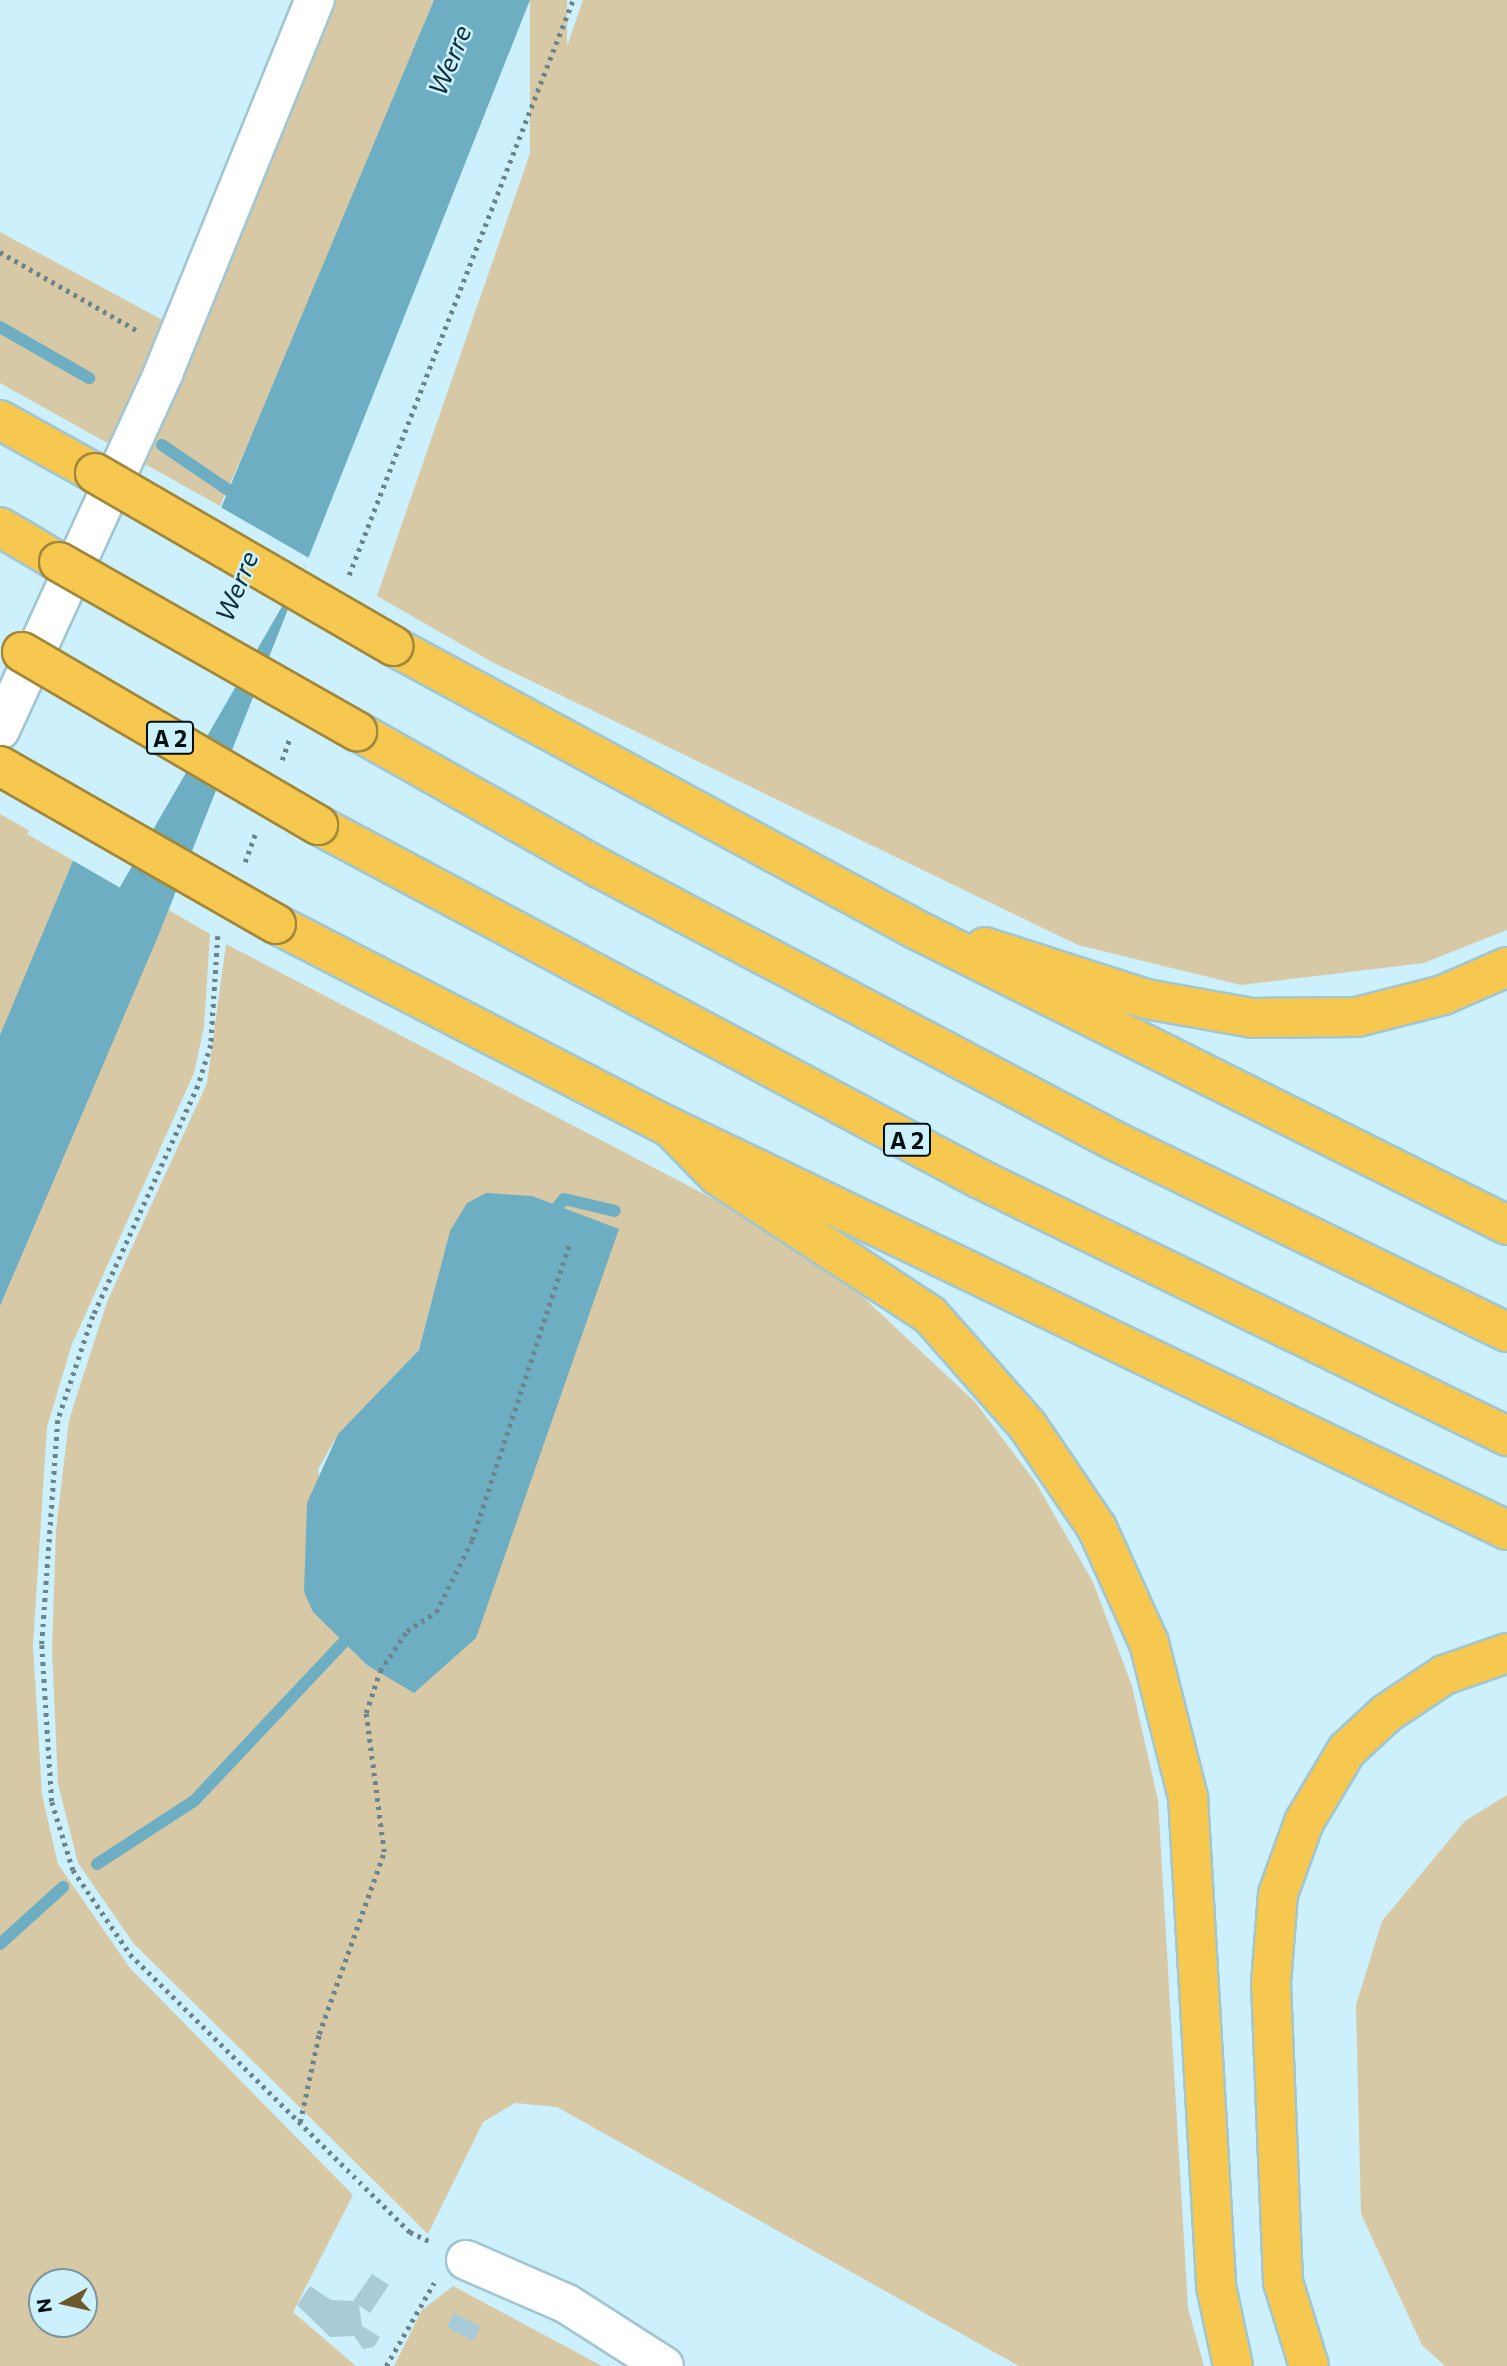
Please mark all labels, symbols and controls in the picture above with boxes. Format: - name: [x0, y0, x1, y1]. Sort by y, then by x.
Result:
- water label: Werre: [421, 20, 477, 100]
- water label: Werre: [208, 546, 264, 626]
- road number: A 2: [146, 718, 194, 758]
- road number: A 2: [883, 1120, 932, 1160]
- north arrow: [28, 2268, 98, 2338]
- text: N: [31, 2297, 56, 2314]

